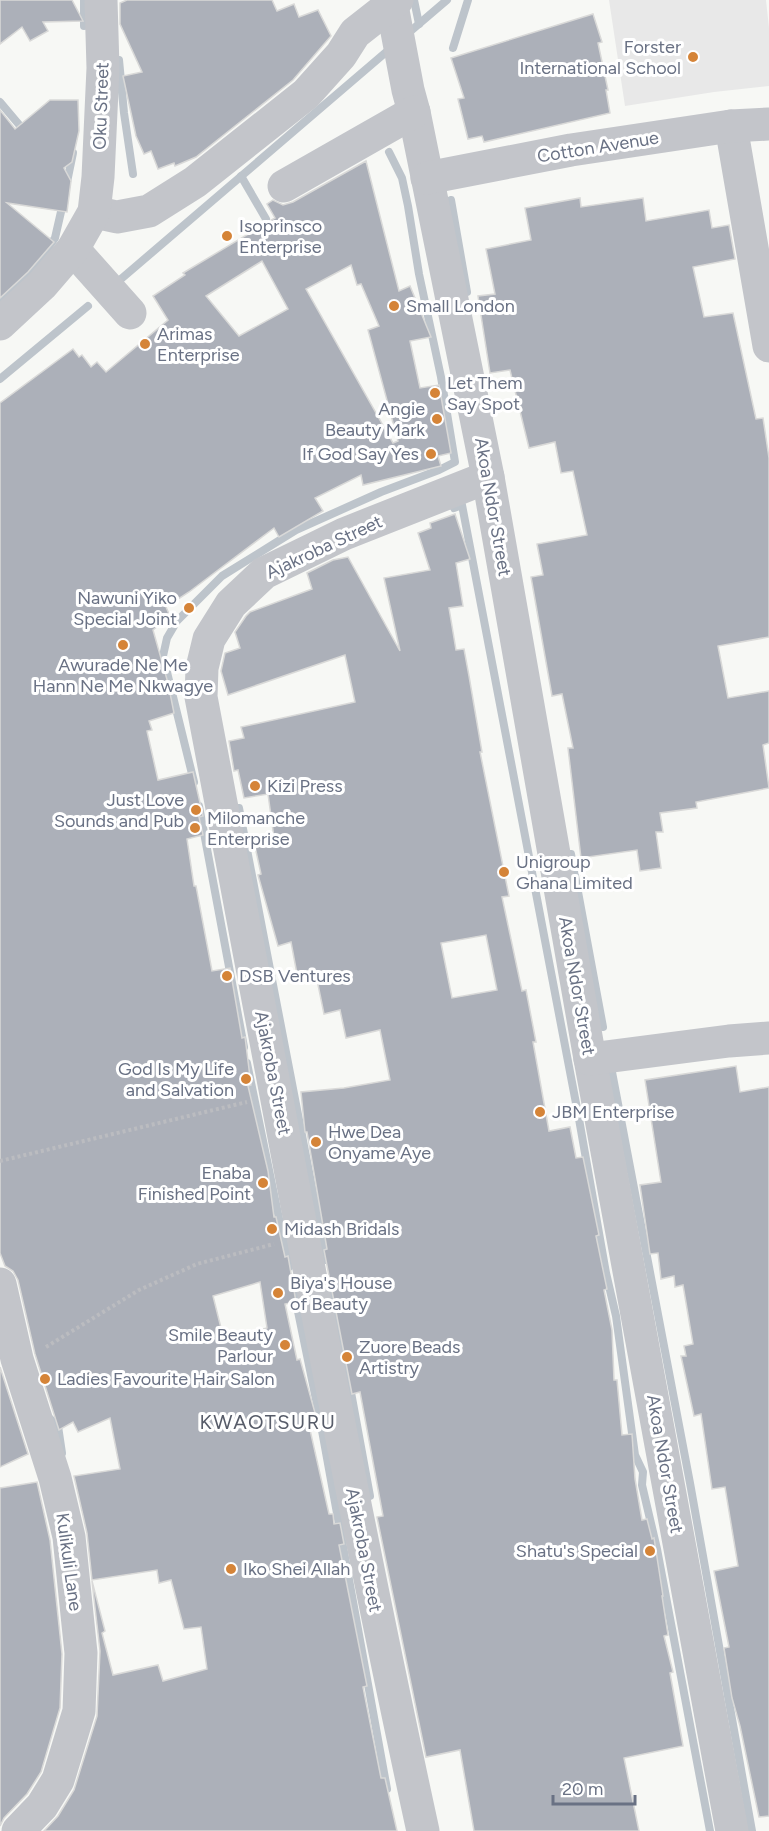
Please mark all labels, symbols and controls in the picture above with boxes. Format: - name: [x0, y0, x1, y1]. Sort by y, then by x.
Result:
- place label: Forster International School: [519, 36, 681, 79]
- marker: Forster International School: [686, 50, 700, 64]
- street label: Oku Street: [88, 62, 114, 150]
- street label: Cotton Avenue: [536, 127, 661, 167]
- place label: Isoprinsco Enterprise: [239, 215, 322, 258]
- marker: Isoprinsco Enterprise: [220, 229, 234, 243]
- place label: Small London: [406, 295, 515, 317]
- marker: Small London: [387, 299, 401, 313]
- place label: Arimas Enterprise: [157, 323, 240, 366]
- marker: Arimas Enterprise: [138, 337, 152, 351]
- place label: Let Them Say Spot: [447, 372, 523, 415]
- marker: Let Them Say Spot: [428, 386, 442, 400]
- place label: Angie Beauty Mark: [325, 398, 425, 441]
- marker: Angie Beauty Mark: [430, 412, 444, 426]
- street label: Akoa Ndor Street: [470, 436, 516, 578]
- place label: If God Say Yes: [302, 443, 419, 465]
- marker: If God Say Yes: [424, 447, 438, 461]
- street label: Ajakroba Street: [262, 510, 386, 584]
- place label: Nawuni Yiko Special Joint: [73, 587, 177, 630]
- marker: Nawuni Yiko Special Joint: [182, 601, 196, 615]
- marker: Awurade Ne Me Hann Ne Me Nkwagye: [116, 638, 130, 652]
- place label: Awurade Ne Me Hann Ne Me Nkwagye: [33, 654, 213, 697]
- place label: Kizi Press: [267, 775, 343, 797]
- marker: Kizi Press: [248, 779, 262, 793]
- place label: Just Love Sounds and Pub: [54, 789, 184, 832]
- marker: Just Love Sounds and Pub: [189, 803, 203, 817]
- place label: Milomanche Enterprise: [207, 807, 305, 850]
- marker: Milomanche Enterprise: [188, 821, 202, 835]
- place label: Unigroup Ghana Limited: [516, 851, 633, 894]
- marker: Unigroup Ghana Limited: [497, 865, 511, 879]
- street label: Akoa Ndor Street: [554, 915, 600, 1057]
- place label: DSB Ventures: [239, 965, 351, 987]
- marker: DSB Ventures: [220, 969, 234, 983]
- street label: Ajakroba Street: [250, 1009, 296, 1137]
- place label: God Is My Life and Salvation: [118, 1058, 234, 1101]
- marker: God Is My Life and Salvation: [239, 1072, 253, 1086]
- place label: JBM Enterprise: [552, 1101, 675, 1123]
- marker: JBM Enterprise: [533, 1105, 547, 1119]
- place label: Hwe Dea Onyame Aye: [328, 1121, 431, 1164]
- marker: Hwe Dea Onyame Aye: [309, 1135, 323, 1149]
- place label: Enaba Finished Point: [138, 1162, 251, 1205]
- marker: Enaba Finished Point: [256, 1176, 270, 1190]
- place label: Midash Bridals: [284, 1218, 399, 1240]
- marker: Midash Bridals: [265, 1222, 279, 1236]
- place label: Biya's House of Beauty: [290, 1272, 392, 1315]
- marker: Biya's House of Beauty: [271, 1286, 285, 1300]
- place label: Smile Beauty Parlour: [168, 1324, 274, 1367]
- place label: Zuore Beads Artistry: [359, 1336, 460, 1379]
- marker: Smile Beauty Parlour: [278, 1338, 292, 1352]
- marker: Zuore Beads Artistry: [340, 1350, 354, 1364]
- place label: Ladies Favourite Hair Salon: [57, 1368, 275, 1390]
- marker: Ladies Favourite Hair Salon: [38, 1372, 52, 1386]
- street label: Akoa Ndor Street: [642, 1393, 688, 1535]
- district label: KWAOTSURU: [200, 1410, 336, 1434]
- street label: Ajakroba Street: [341, 1486, 387, 1614]
- street label: Kulikuli Lane: [51, 1511, 87, 1613]
- place label: Shatu's Special: [516, 1540, 638, 1562]
- marker: Shatu's Special: [643, 1544, 657, 1558]
- place label: Iko Shei Allah: [243, 1558, 350, 1580]
- marker: Iko Shei Allah: [224, 1562, 238, 1576]
- scale bar: [553, 1768, 636, 1806]
- text: 20 m: [562, 1778, 603, 1800]

